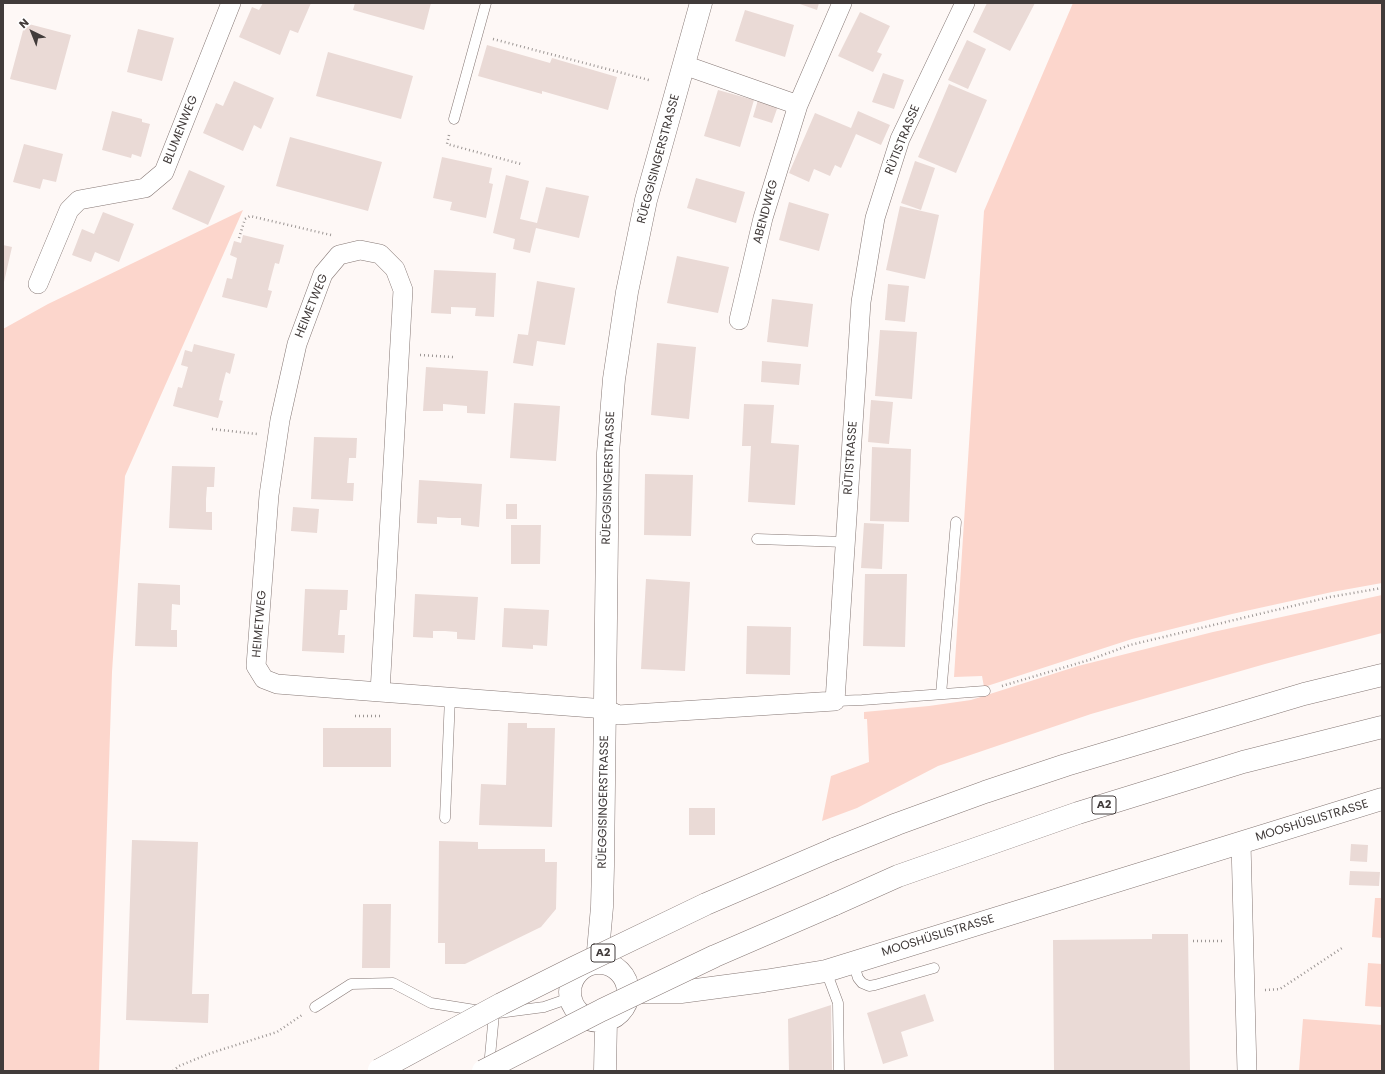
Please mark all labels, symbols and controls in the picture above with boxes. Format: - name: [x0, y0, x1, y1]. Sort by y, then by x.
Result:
- north arrow: [12, 12, 52, 52]
- text: N: [15, 15, 32, 32]
- street label: RÜEGGISINGERSTRASSE: [635, 93, 683, 225]
- street label: BLUMENWEG: [161, 94, 201, 166]
- street label: RÜTISTRASSE: [882, 103, 924, 177]
- street label: ABENDWEG: [751, 178, 781, 246]
- street label: HEIMETWEG: [293, 272, 331, 340]
- street label: RÜEGGISINGERSTRASSE: [599, 411, 619, 545]
- street label: RÜTISTRASSE: [841, 421, 861, 495]
- street label: HEIMETWEG: [250, 590, 270, 658]
- street label: RÜEGGISINGERSTRASSE: [596, 735, 612, 869]
- road number: A2: [1092, 796, 1116, 814]
- street label: MOOSHÜSLISTRASSE: [1254, 797, 1370, 845]
- street label: MOOSHÜSLISTRASSE: [880, 912, 996, 960]
- road number: A2: [591, 944, 615, 962]

